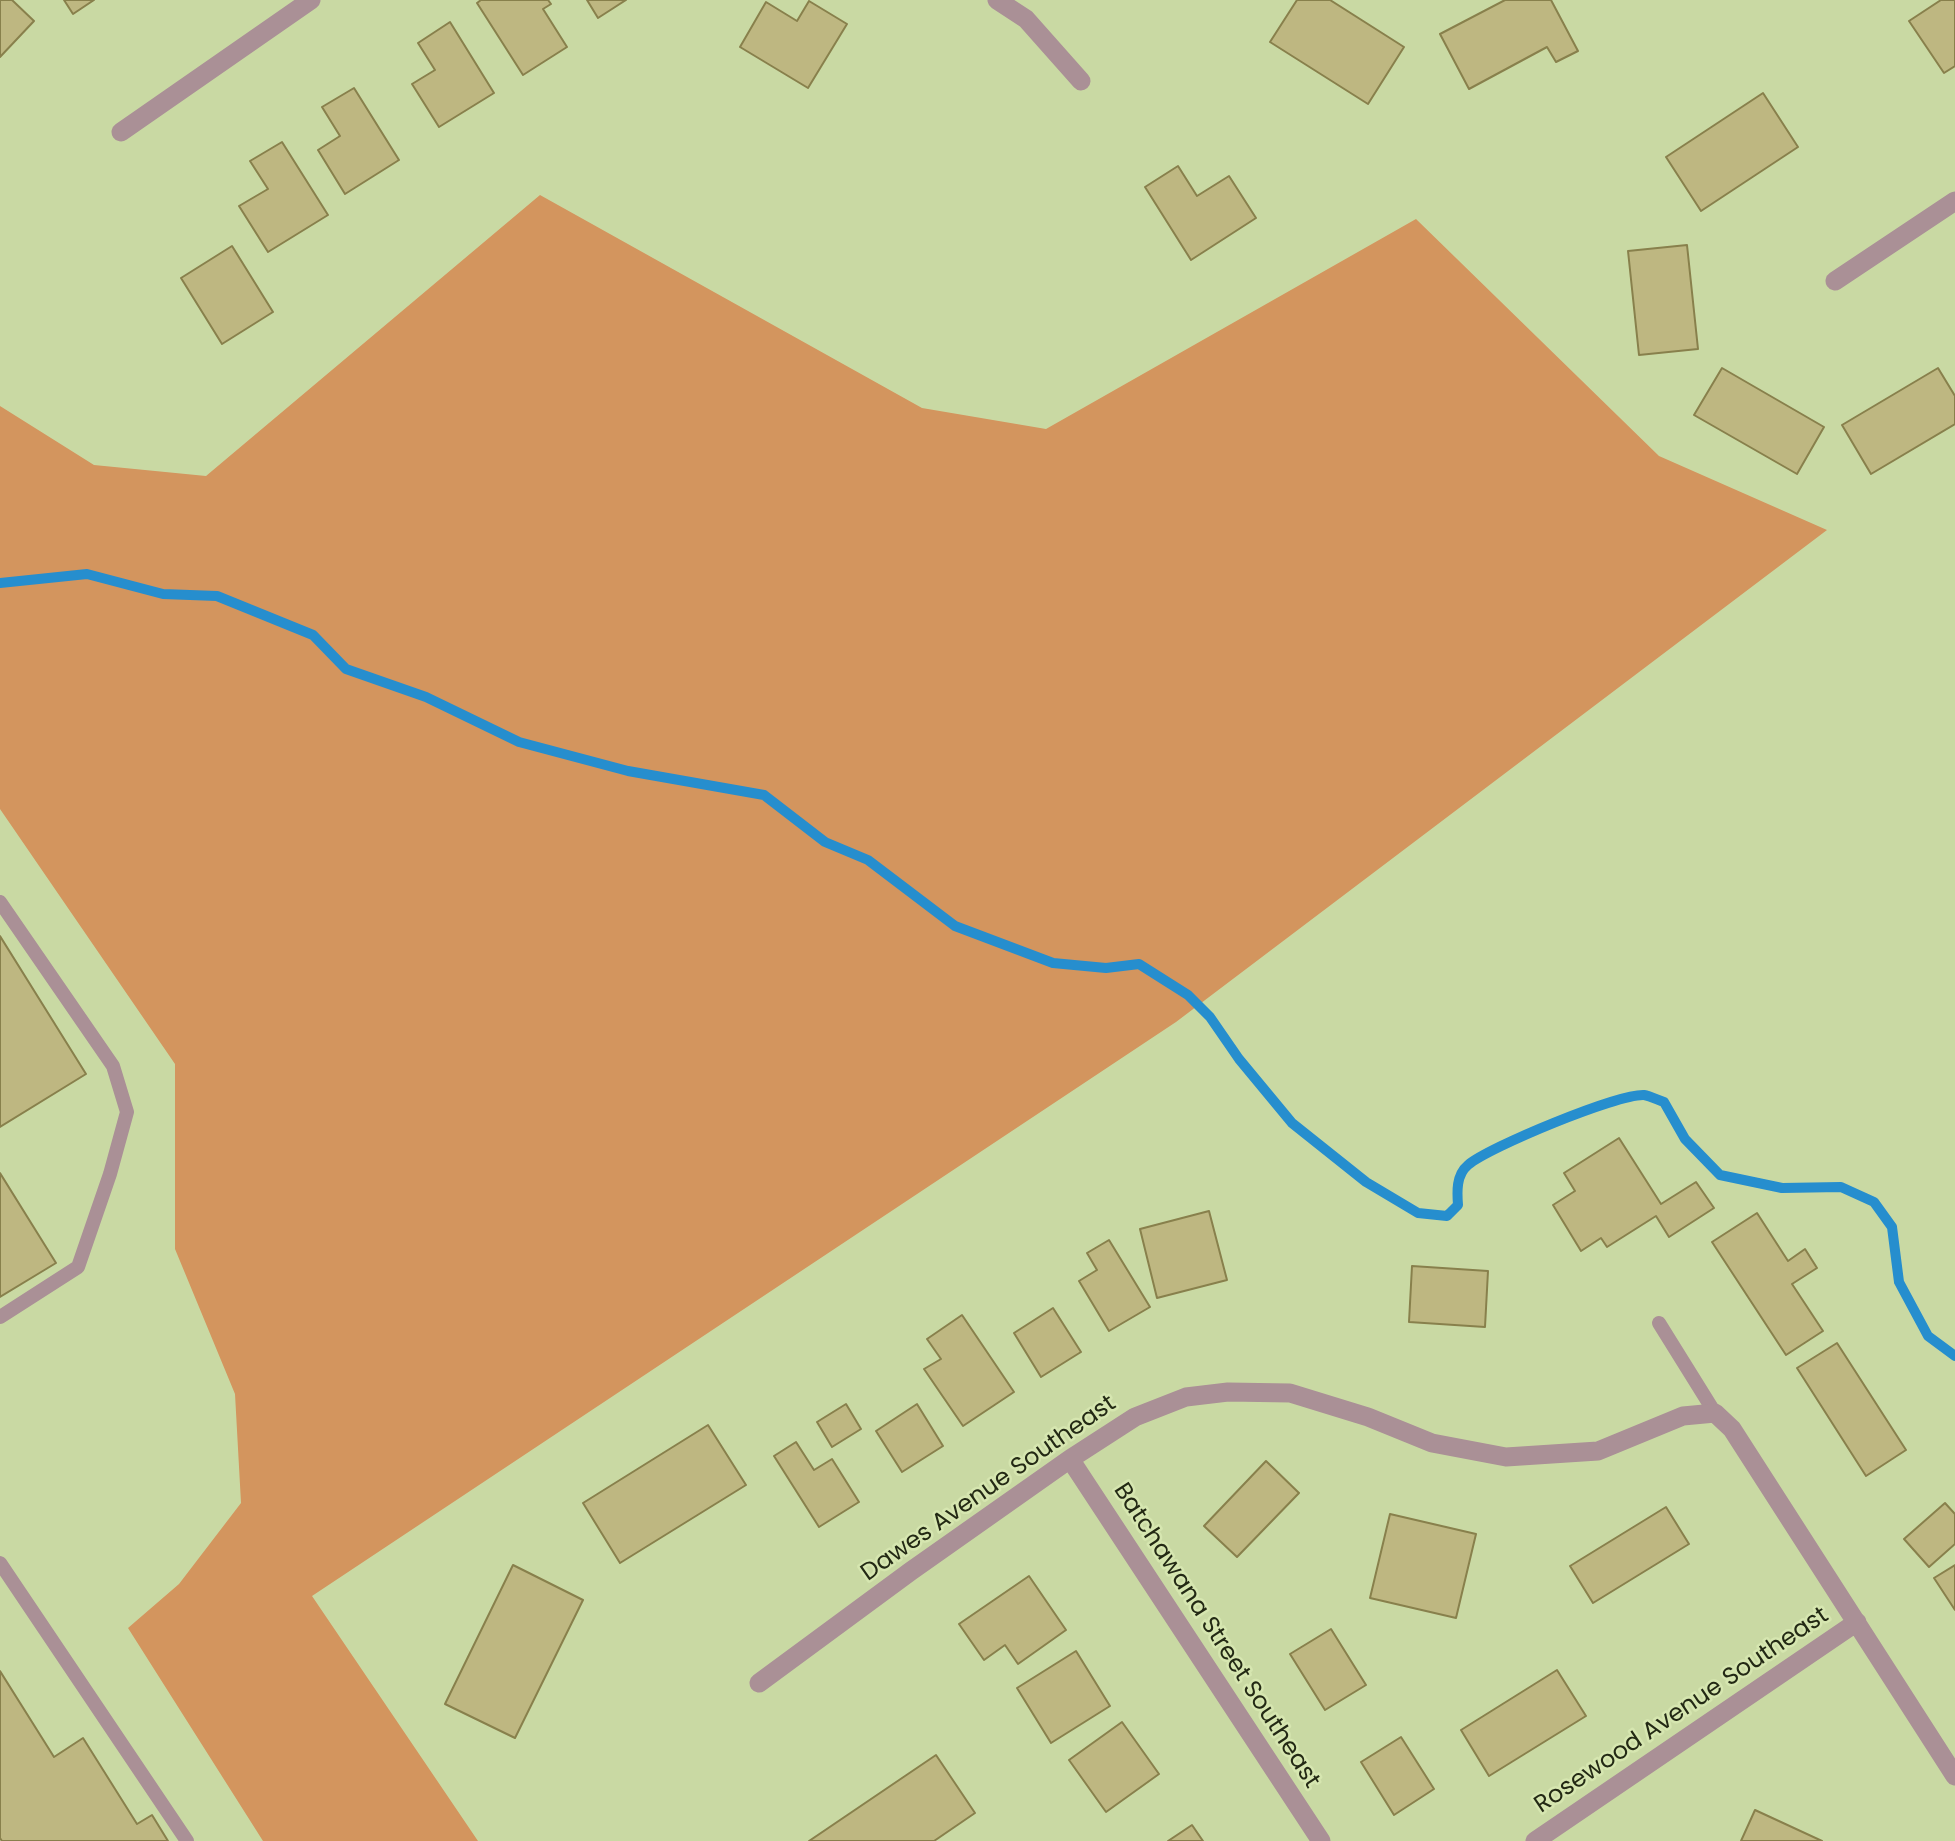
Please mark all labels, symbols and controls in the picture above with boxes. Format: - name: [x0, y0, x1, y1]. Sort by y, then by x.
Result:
- street label: Dawes Avenue Southeast: [856, 1390, 1122, 1588]
- street label: Batchawana Street Southeast: [1107, 1478, 1325, 1794]
- street label: Rosewood Avenue Southeast: [1530, 1602, 1834, 1820]

